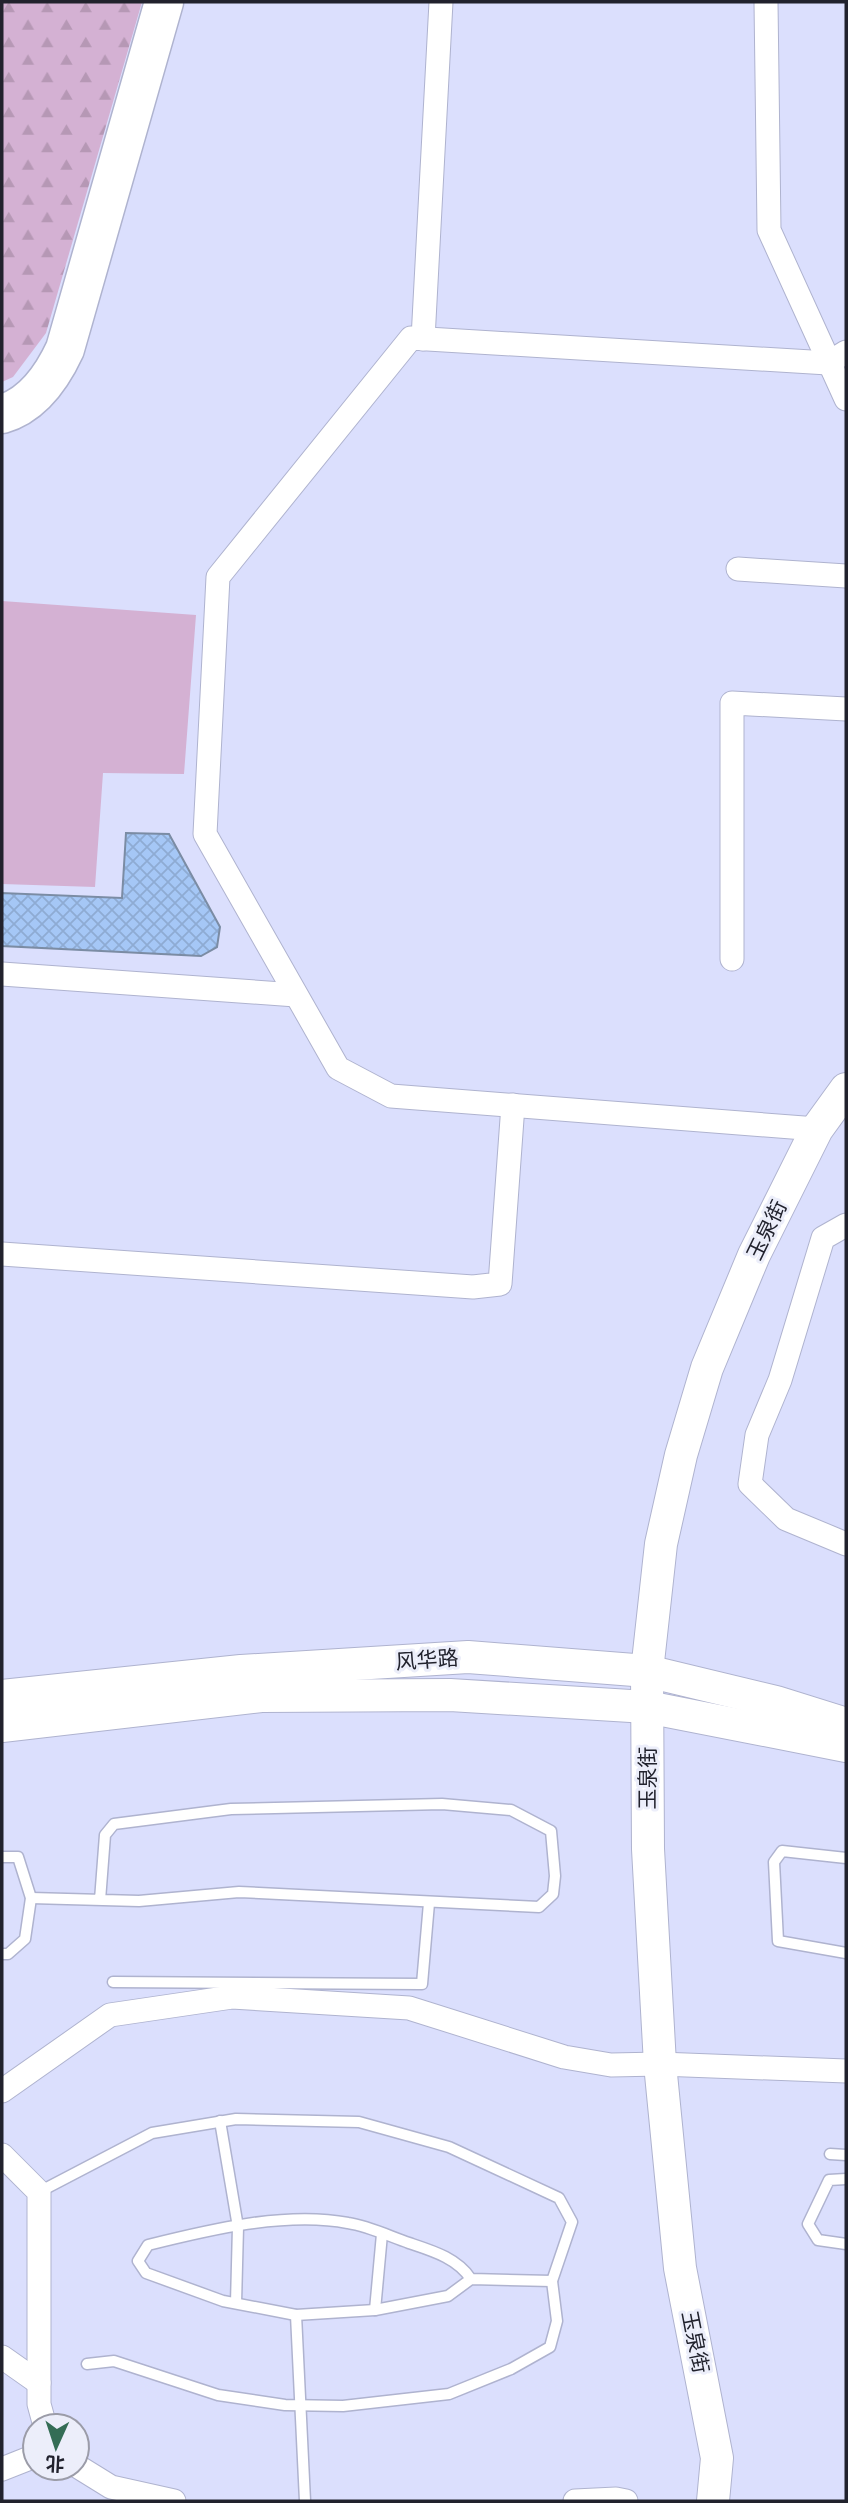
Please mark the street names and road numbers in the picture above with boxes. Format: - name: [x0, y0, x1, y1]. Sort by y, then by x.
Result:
- street label: 玉泉街: [742, 1196, 792, 1264]
- street label: 风华路: [395, 1645, 459, 1675]
- street label: 玉泉街: [635, 1747, 661, 1810]
- street label: 玉泉街: [676, 2309, 714, 2375]

